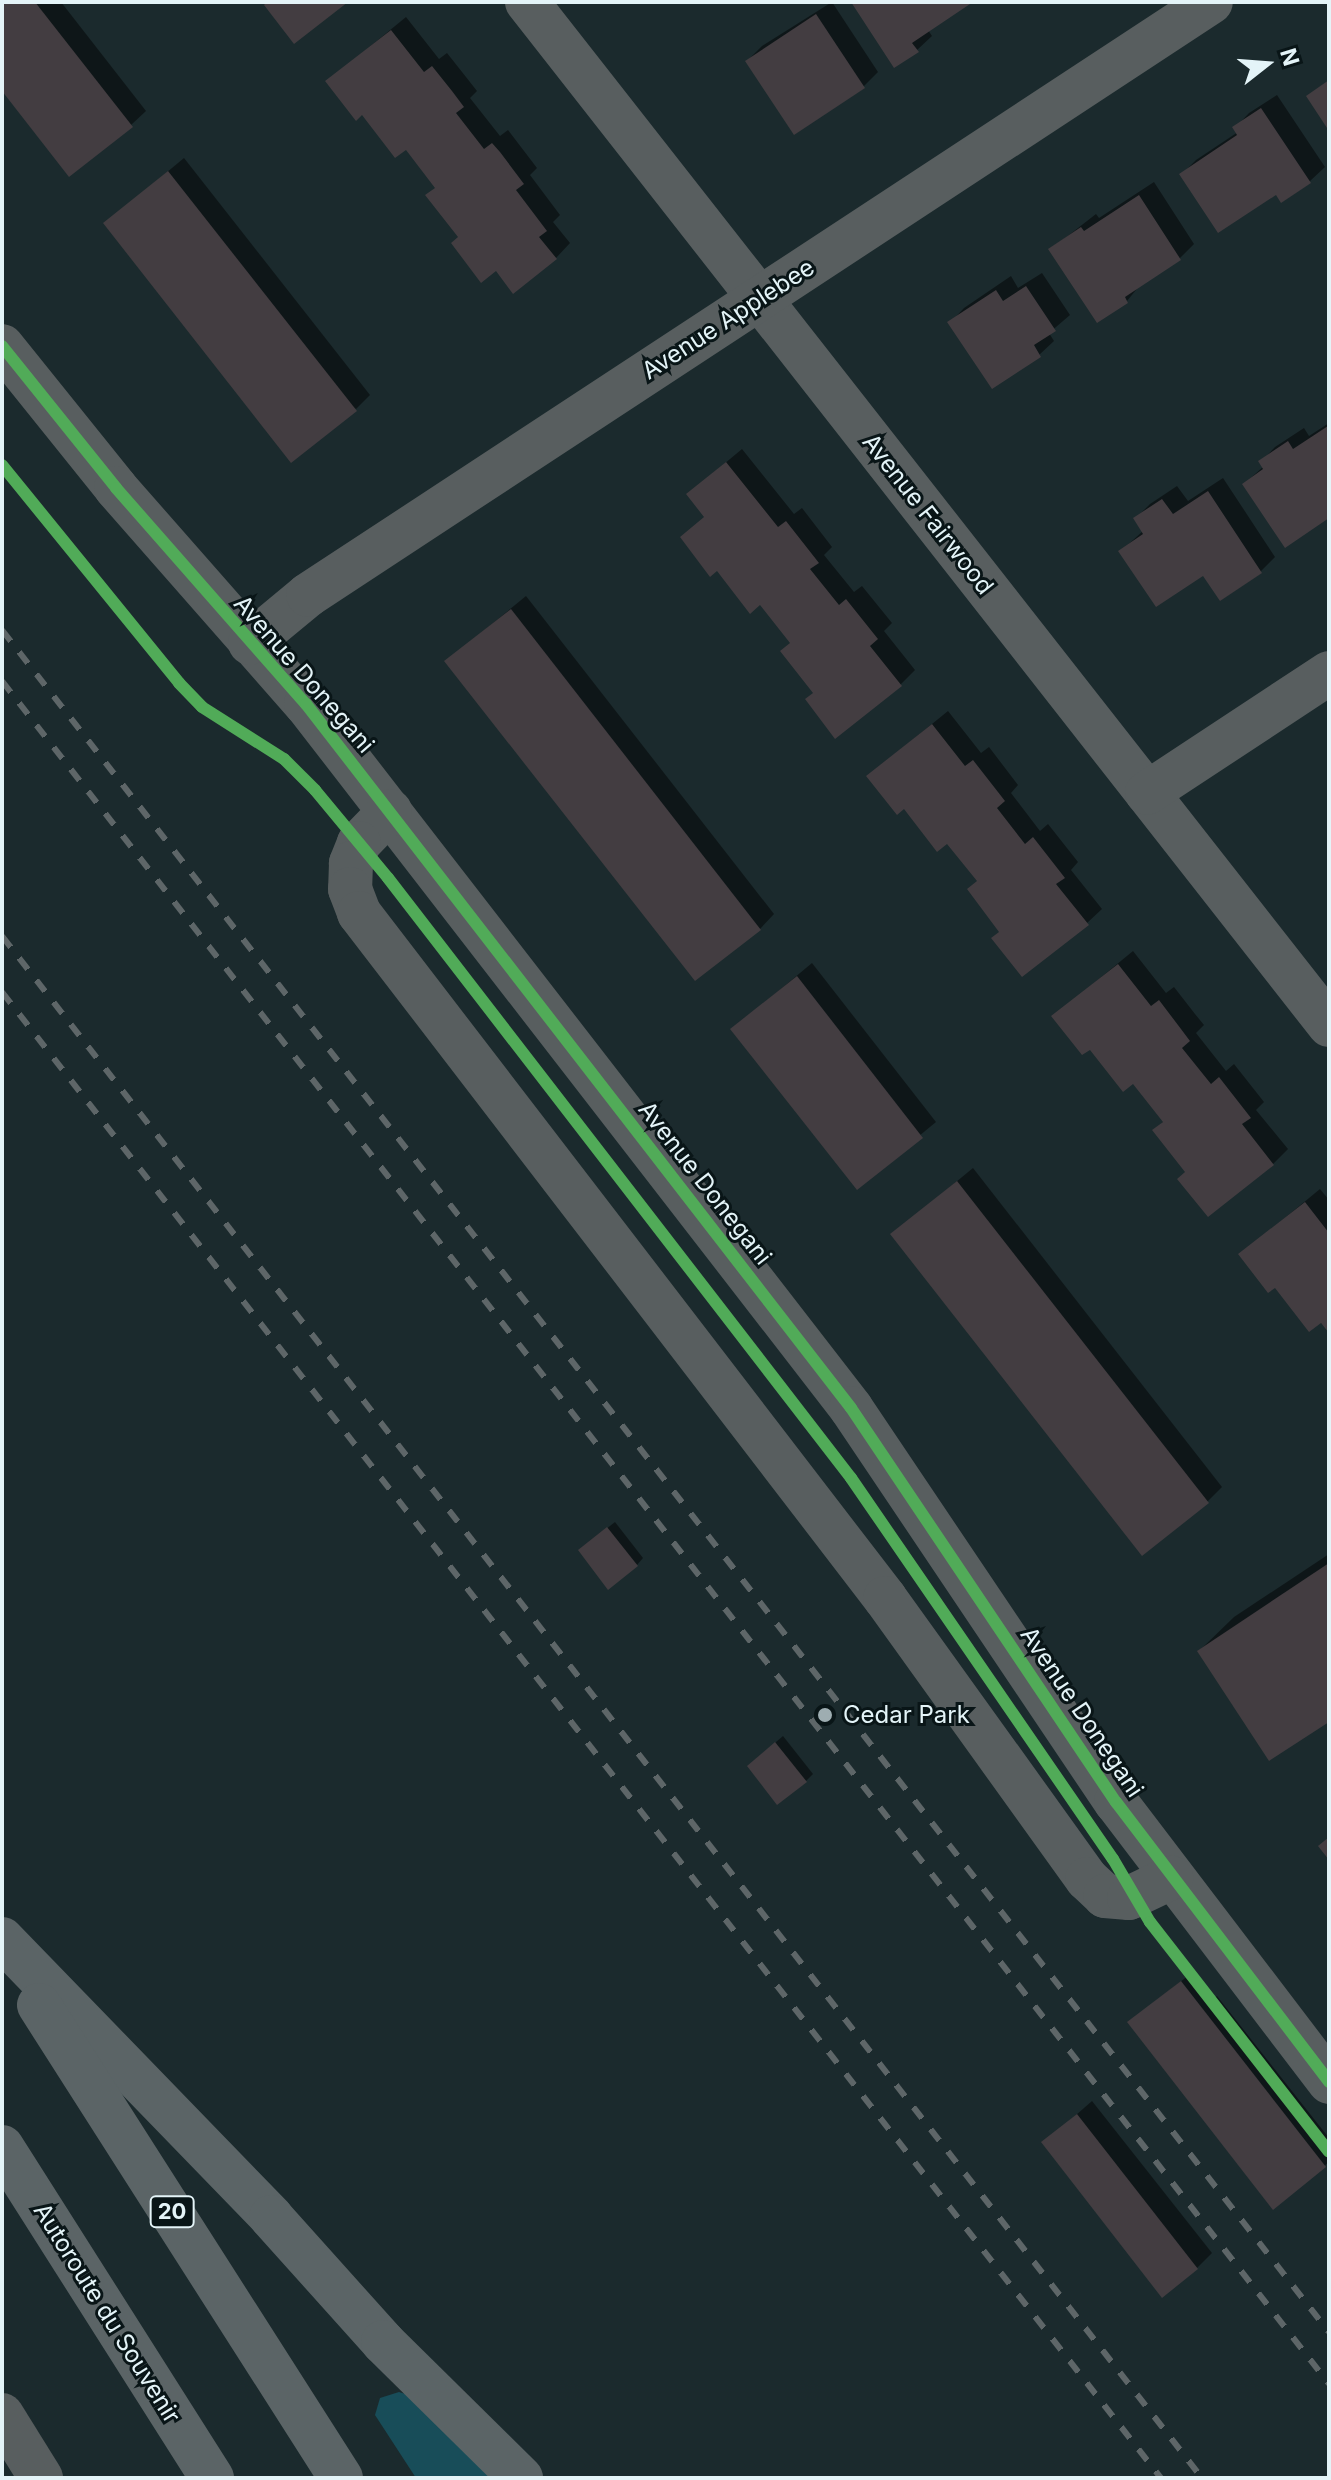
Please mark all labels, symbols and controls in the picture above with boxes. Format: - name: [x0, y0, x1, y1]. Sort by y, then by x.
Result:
- north arrow: [1227, 24, 1307, 104]
- text: N: [1275, 45, 1305, 69]
- street label: Avenue Applebee: [637, 253, 819, 385]
- street label: Avenue Fairwood: [856, 428, 1000, 600]
- street label: Avenue Donegani: [228, 589, 380, 759]
- street label: Avenue Donegani: [632, 1096, 778, 1270]
- street label: Avenue Donegani: [1014, 1621, 1150, 1803]
- place label: Cedar Park: [843, 1701, 970, 1729]
- marker: Cedar Park: [814, 1704, 836, 1726]
- road number: 20: [148, 2194, 196, 2230]
- street label: Autoroute du Souvenir: [27, 2198, 187, 2428]

